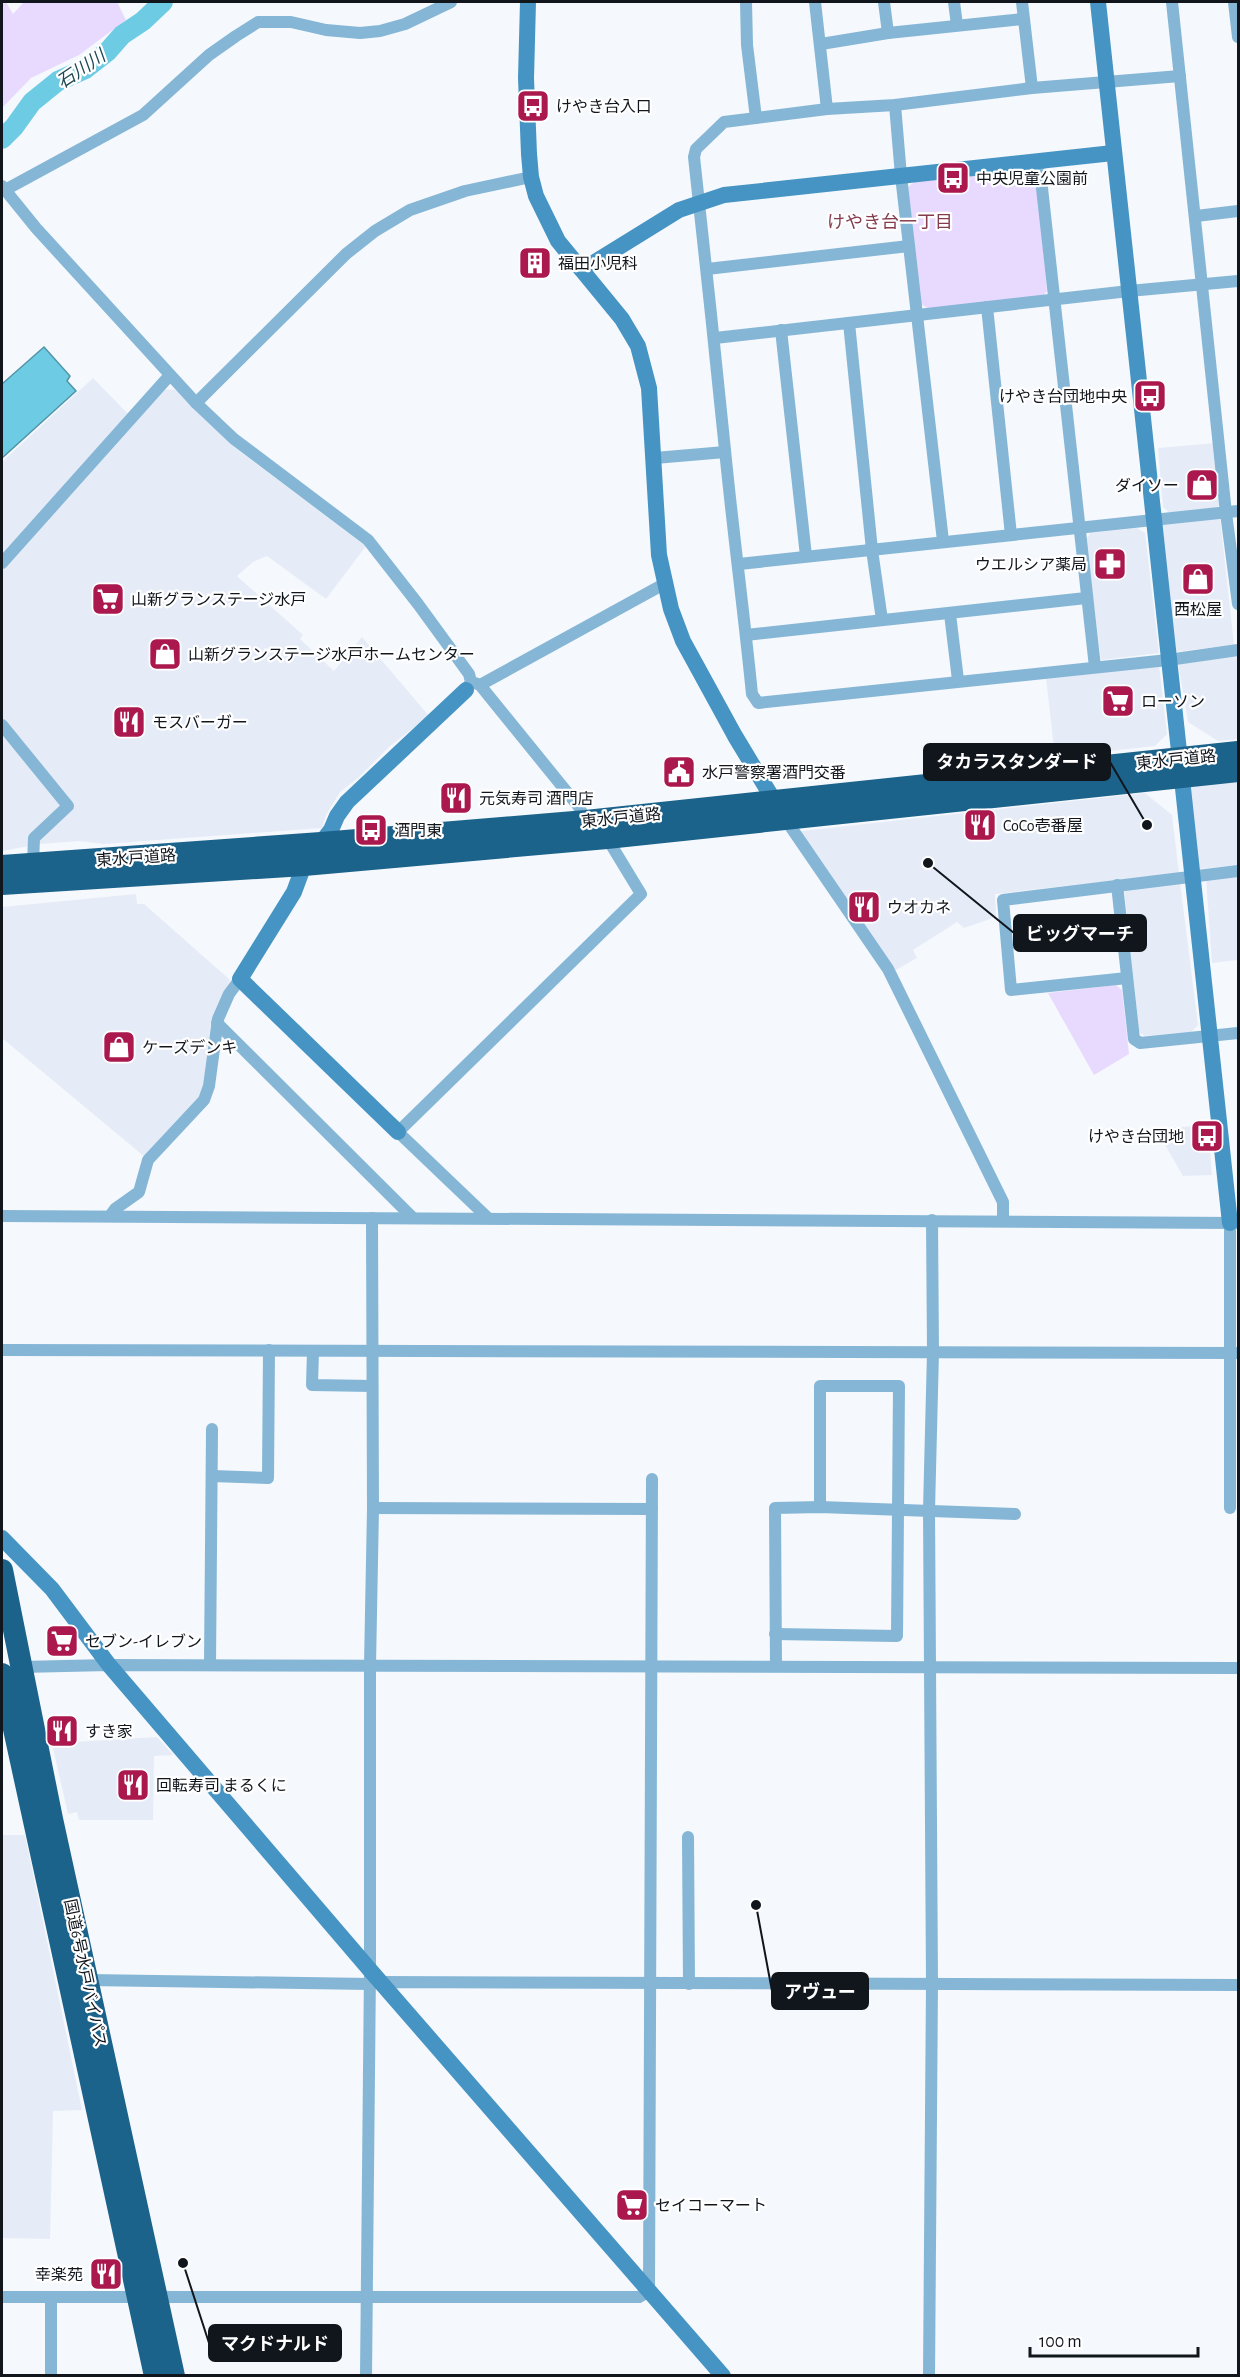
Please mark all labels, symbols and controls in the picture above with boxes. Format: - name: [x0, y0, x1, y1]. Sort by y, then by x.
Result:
- water label: 石川川: [54, 45, 111, 92]
- bus stop icon: けやき台入口: [515, 88, 551, 124]
- place label: けやき台入口: [556, 98, 652, 115]
- bus stop icon: 中央児童公園前: [935, 160, 971, 196]
- place label: 中央児童公園前: [976, 170, 1088, 187]
- district label: けやき台一丁目: [827, 212, 953, 232]
- building icon: 福田小児科: [517, 245, 553, 281]
- place label: 福田小児科: [558, 255, 638, 272]
- bus stop icon: けやき台団地中央: [1132, 378, 1168, 414]
- place label: けやき台団地中央: [999, 388, 1127, 405]
- shop icon: ダイソー: [1184, 467, 1220, 503]
- place label: ダイソー: [1115, 477, 1179, 494]
- pharmacy icon: ウエルシア薬局: [1092, 546, 1128, 582]
- place label: ウエルシア薬局: [975, 557, 1087, 573]
- shop icon: 西松屋: [1180, 561, 1216, 597]
- supermarket icon: 山新グランステージ水戸: [90, 581, 126, 617]
- place label: 山新グランステージ水戸: [131, 591, 306, 608]
- place label: 西松屋: [1174, 602, 1222, 618]
- shop icon: 山新グランステージ水戸ホームセンター: [147, 636, 183, 672]
- place label: 山新グランステージ水戸ホームセンター: [188, 646, 475, 663]
- supermarket icon: ローソン: [1100, 683, 1136, 719]
- place label: ローソン: [1141, 694, 1205, 710]
- restaurant icon: モスバーガー: [111, 704, 147, 740]
- place label: モスバーガー: [152, 714, 248, 731]
- callout: タカラスタンダード: [924, 744, 1110, 780]
- street label: 東水戸道路: [1135, 747, 1217, 772]
- text: タカラスタンダード: [936, 752, 1098, 772]
- public building icon: 水戸警察署酒門交番: [661, 754, 697, 790]
- place label: 水戸警察署酒門交番: [702, 764, 846, 781]
- restaurant icon: 元気寿司 酒門店: [438, 780, 474, 816]
- place label: 元気寿司 酒門店: [479, 790, 594, 807]
- street label: 東水戸道路: [580, 805, 662, 830]
- restaurant icon: CoCo壱番屋: [962, 807, 998, 843]
- bus stop icon: 酒門東: [353, 812, 389, 848]
- place label: CoCo壱番屋: [1003, 817, 1083, 834]
- place label: 酒門東: [394, 822, 442, 839]
- street label: 東水戸道路: [96, 846, 177, 869]
- restaurant icon: ウオカネ: [846, 889, 882, 925]
- place label: ウオカネ: [887, 900, 951, 916]
- callout: ビッグマーチ: [1014, 915, 1146, 951]
- text: ビッグマーチ: [1026, 924, 1134, 944]
- shop icon: ケーズデンキ: [101, 1029, 137, 1065]
- place label: ケーズデンキ: [142, 1039, 237, 1056]
- bus stop icon: けやき台団地: [1189, 1118, 1225, 1154]
- place label: けやき台団地: [1088, 1128, 1184, 1145]
- supermarket icon: セブン-イレブン: [44, 1623, 80, 1659]
- place label: セブン-イレブン: [85, 1633, 202, 1650]
- restaurant icon: すき家: [44, 1713, 80, 1749]
- place label: すき家: [85, 1723, 133, 1740]
- restaurant icon: 回転寿司 まるくに: [115, 1767, 151, 1803]
- place label: 回転寿司 まるくに: [156, 1777, 287, 1794]
- street label: 国道6号水戸バイパス: [61, 1897, 110, 2049]
- callout: アヴュー: [772, 1973, 868, 2009]
- text: アヴュー: [784, 1981, 856, 2002]
- supermarket icon: セイコーマート: [614, 2187, 650, 2223]
- place label: セイコーマート: [655, 2198, 767, 2214]
- restaurant icon: 幸楽苑: [88, 2256, 124, 2292]
- place label: 幸楽苑: [35, 2266, 83, 2283]
- scale bar: [1030, 2320, 1198, 2358]
- callout: マクドナルド: [209, 2325, 341, 2361]
- text: 100 m: [1039, 2333, 1082, 2351]
- text: マクドナルド: [221, 2335, 329, 2354]

